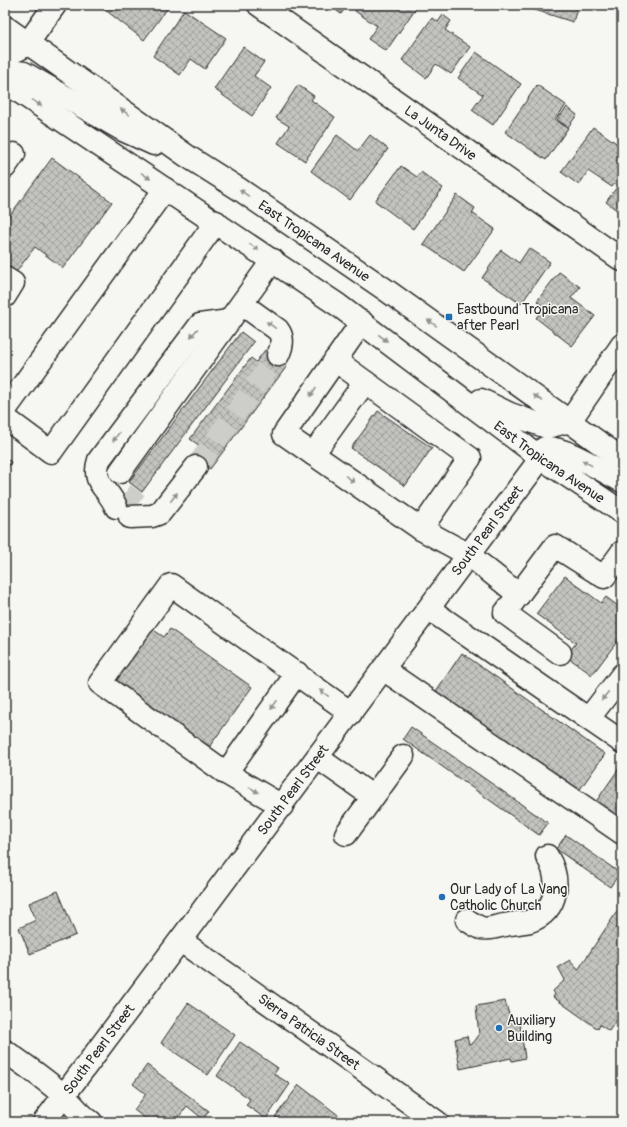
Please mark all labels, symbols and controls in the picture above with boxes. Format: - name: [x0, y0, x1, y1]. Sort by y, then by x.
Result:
- one-way arrow: [32, 100, 43, 107]
- street label: La Junta Drive: [401, 102, 480, 164]
- one-way arrow: [120, 108, 131, 116]
- one-way arrow: [140, 172, 151, 180]
- one-way arrow: [239, 189, 250, 197]
- street label: East Tropicana Avenue: [255, 197, 373, 285]
- one-way arrow: [248, 244, 260, 251]
- place label: Eastbound Tropicana after Pearl: [457, 301, 578, 334]
- marker: Eastbound Tropicana after Pearl: [444, 312, 454, 322]
- one-way arrow: [426, 319, 437, 327]
- one-way arrow: [266, 321, 276, 329]
- one-way arrow: [189, 327, 198, 338]
- one-way arrow: [378, 334, 389, 342]
- one-way arrow: [309, 387, 317, 397]
- one-way arrow: [532, 394, 543, 402]
- street label: East Tropicana Avenue: [490, 417, 608, 507]
- one-way arrow: [112, 431, 120, 442]
- one-way arrow: [581, 460, 593, 467]
- one-way arrow: [345, 475, 355, 483]
- street label: South Pearl Street: [448, 482, 527, 579]
- one-way arrow: [169, 492, 178, 503]
- one-way arrow: [318, 688, 329, 697]
- one-way arrow: [601, 691, 610, 702]
- one-way arrow: [270, 699, 278, 710]
- street label: South Pearl Street: [254, 741, 333, 839]
- one-way arrow: [248, 786, 260, 793]
- place label: Our Lady of La Vang Catholic Church: [450, 881, 567, 914]
- marker: Our Lady of La Vang Catholic Church: [437, 892, 447, 902]
- street label: Sierra Patricia Street: [255, 990, 363, 1074]
- street label: South Pearl Street: [60, 1001, 138, 1098]
- place label: Auxiliary Building: [507, 1012, 555, 1045]
- marker: Auxiliary Building: [494, 1023, 504, 1033]

